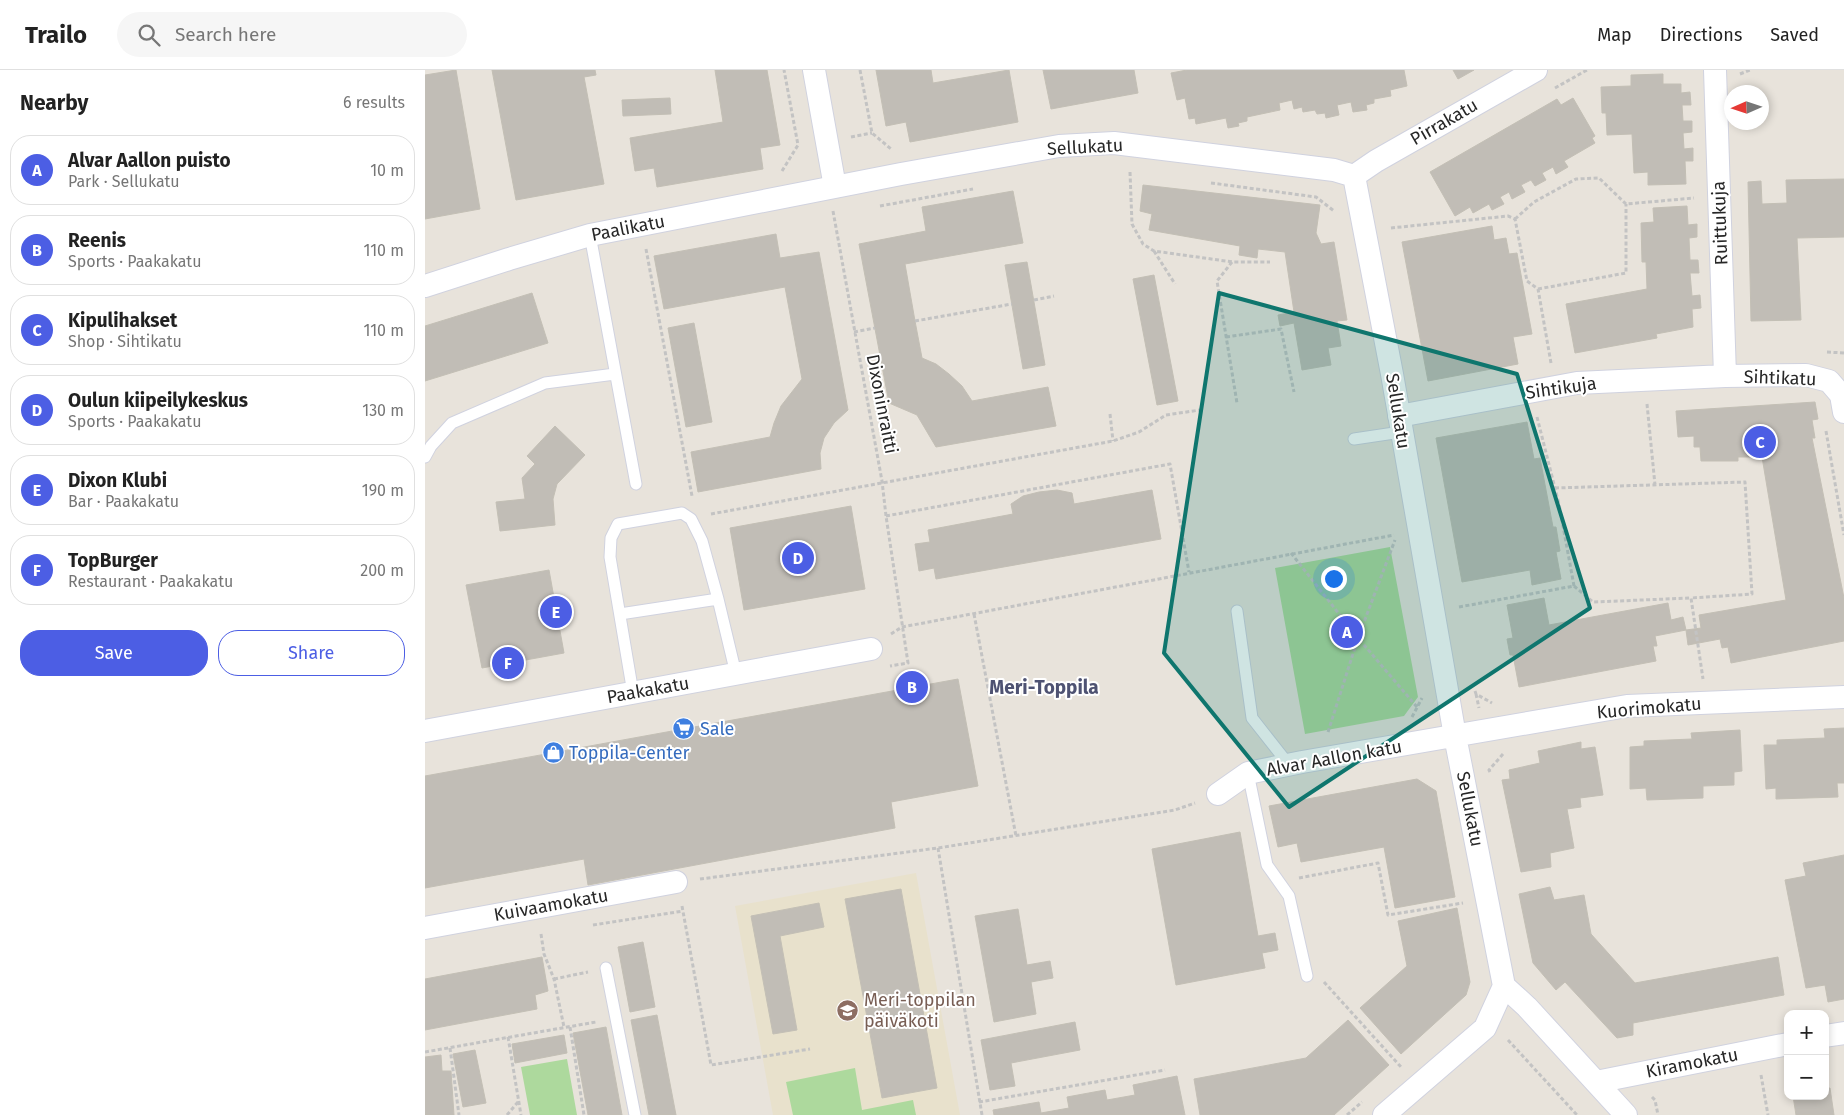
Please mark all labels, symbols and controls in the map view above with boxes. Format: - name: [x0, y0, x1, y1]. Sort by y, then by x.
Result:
- search box: [117, 12, 467, 57]
- text: Trailo: [25, 21, 87, 49]
- icon: search: [135, 21, 163, 49]
- text: Search here: [175, 23, 276, 46]
- text: Map: [1597, 24, 1632, 46]
- text: Directions: [1660, 24, 1742, 46]
- text: Saved: [1770, 24, 1819, 46]
- north arrow: [1724, 85, 1769, 130]
- text: Nearby: [20, 90, 88, 116]
- text: 6 results: [343, 93, 405, 112]
- street label: Pirrakatu: [1406, 94, 1482, 150]
- street label: Sellukatu: [1046, 134, 1124, 160]
- text: Alvar Aallon puisto: [68, 149, 231, 172]
- text: A: [32, 161, 42, 180]
- text: 10 m: [370, 161, 404, 180]
- text: Park · Sellukatu: [68, 172, 180, 191]
- street label: Ruittukuja: [1708, 180, 1732, 266]
- street label: Paalikatu: [589, 210, 667, 246]
- text: Reenis: [68, 229, 126, 252]
- text: B: [32, 241, 42, 260]
- text: 110 m: [363, 241, 404, 260]
- text: Sports · Paakakatu: [68, 252, 201, 271]
- text: Kipulihakset: [68, 309, 177, 332]
- text: C: [32, 321, 42, 340]
- text: 110 m: [363, 321, 404, 340]
- text: Shop · Sihtikatu: [68, 332, 182, 351]
- street label: Dixoninraitti: [862, 352, 902, 456]
- street label: Sihtikatu: [1743, 366, 1817, 390]
- street label: Sellukatu: [1381, 372, 1415, 450]
- street label: Sihtikuja: [1524, 372, 1598, 404]
- text: Oulun kiipeilykeskus: [68, 389, 248, 412]
- text: D: [32, 401, 42, 420]
- text: 130 m: [362, 401, 404, 420]
- text: Sports · Paakakatu: [68, 412, 201, 431]
- pin: C: [1744, 423, 1776, 461]
- text: Dixon Klubi: [68, 469, 167, 492]
- text: E: [33, 481, 41, 500]
- text: 190 m: [362, 481, 404, 500]
- text: Bar · Paakakatu: [68, 492, 179, 511]
- pin: D: [782, 539, 814, 577]
- text: TopBurger: [68, 549, 158, 572]
- text: F: [33, 561, 41, 580]
- text: 200 m: [360, 561, 404, 580]
- your location: [1321, 566, 1347, 592]
- text: Restaurant · Paakakatu: [68, 572, 233, 591]
- pin: E: [540, 593, 572, 631]
- pin: A: [1331, 613, 1363, 651]
- button: Save: [20, 630, 208, 676]
- button: Share: [218, 630, 405, 676]
- pin: F: [492, 644, 524, 682]
- pin: B: [896, 668, 928, 706]
- street label: Paakakatu: [605, 672, 691, 708]
- district label: Meri-Toppila: [989, 676, 1099, 699]
- street label: Kuorimokatu: [1596, 692, 1702, 724]
- supermarket icon: Sale: [672, 717, 696, 741]
- place label: Sale: [700, 718, 734, 740]
- street label: Alvar Aallon katu: [1264, 735, 1404, 781]
- shop icon: Toppila-Center: [541, 741, 565, 765]
- place label: Toppila-Center: [569, 742, 689, 764]
- street label: Sellukatu: [1452, 769, 1488, 849]
- street label: Kuivaamokatu: [492, 884, 610, 926]
- place label: Meri-toppilan päiväkoti: [864, 989, 976, 1032]
- school or university icon: Meri-toppilan päiväkoti: [836, 998, 860, 1022]
- map controls: [1784, 1010, 1829, 1100]
- button: +: [1784, 1010, 1829, 1055]
- street label: Kiramokatu: [1644, 1043, 1740, 1083]
- button: −: [1784, 1055, 1829, 1100]

